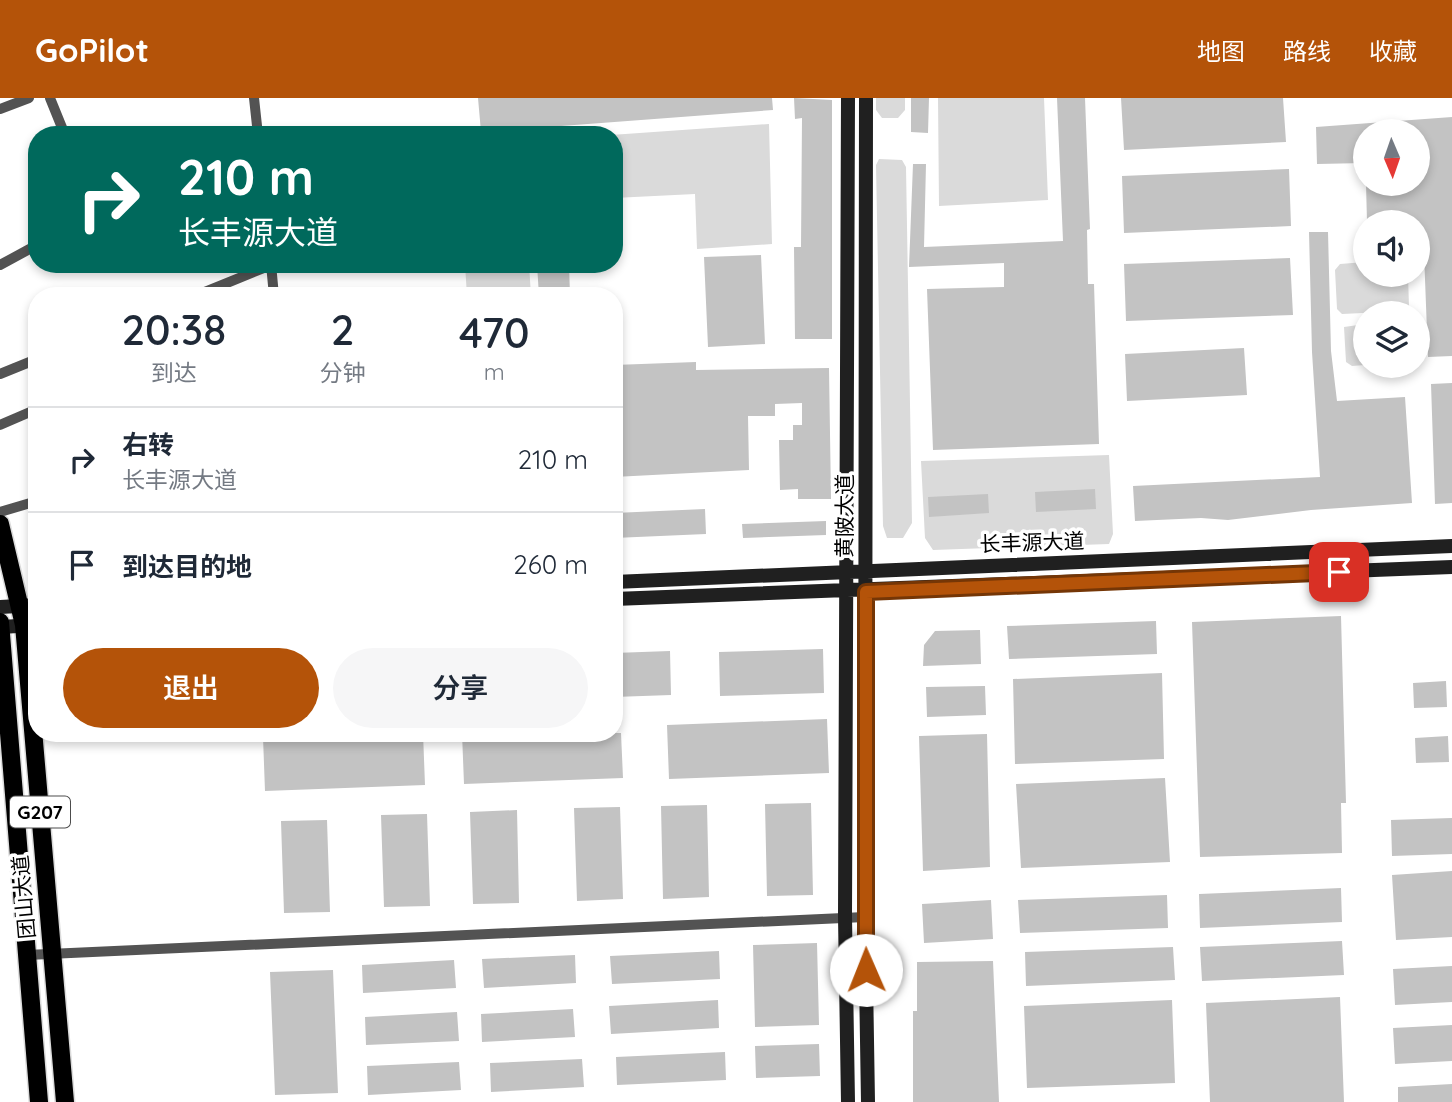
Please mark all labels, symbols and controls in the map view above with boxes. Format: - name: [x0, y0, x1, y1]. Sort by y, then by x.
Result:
- text: GoPilot: [35, 29, 149, 70]
- text: 地图: [1197, 36, 1245, 66]
- text: 路线: [1283, 36, 1331, 66]
- text: 收藏: [1369, 36, 1417, 66]
- north arrow: [1353, 119, 1430, 196]
- map controls: [1353, 119, 1430, 378]
- text: 210 m: [178, 146, 314, 207]
- icon: right: [63, 154, 154, 245]
- button: sound: [1353, 210, 1430, 287]
- text: 长丰源大道: [178, 212, 338, 252]
- button: layers: [1353, 301, 1430, 378]
- text: 20:38: [121, 303, 226, 356]
- text: 2: [331, 303, 354, 356]
- text: 470: [459, 306, 530, 359]
- text: m: [484, 357, 505, 386]
- text: 到达: [151, 358, 197, 387]
- text: 分钟: [320, 358, 366, 387]
- text: 右转: [122, 428, 174, 461]
- icon: right: [63, 441, 101, 479]
- text: 210 m: [518, 443, 588, 476]
- text: 长丰源大道: [122, 465, 237, 494]
- street label: 黄陂大道: [831, 474, 857, 558]
- street label: 长丰源大道: [979, 527, 1085, 557]
- pin: [1309, 542, 1369, 602]
- icon: arrive: [63, 546, 101, 584]
- text: 260 m: [513, 548, 588, 581]
- text: 到达目的地: [122, 550, 252, 583]
- icon: arrive: [1320, 553, 1358, 591]
- button: 退出: [63, 648, 319, 728]
- button: 分享: [333, 648, 588, 728]
- road number: G207: [10, 796, 70, 828]
- street label: 团山大道: [6, 854, 40, 940]
- position arrow: [829, 933, 903, 1007]

